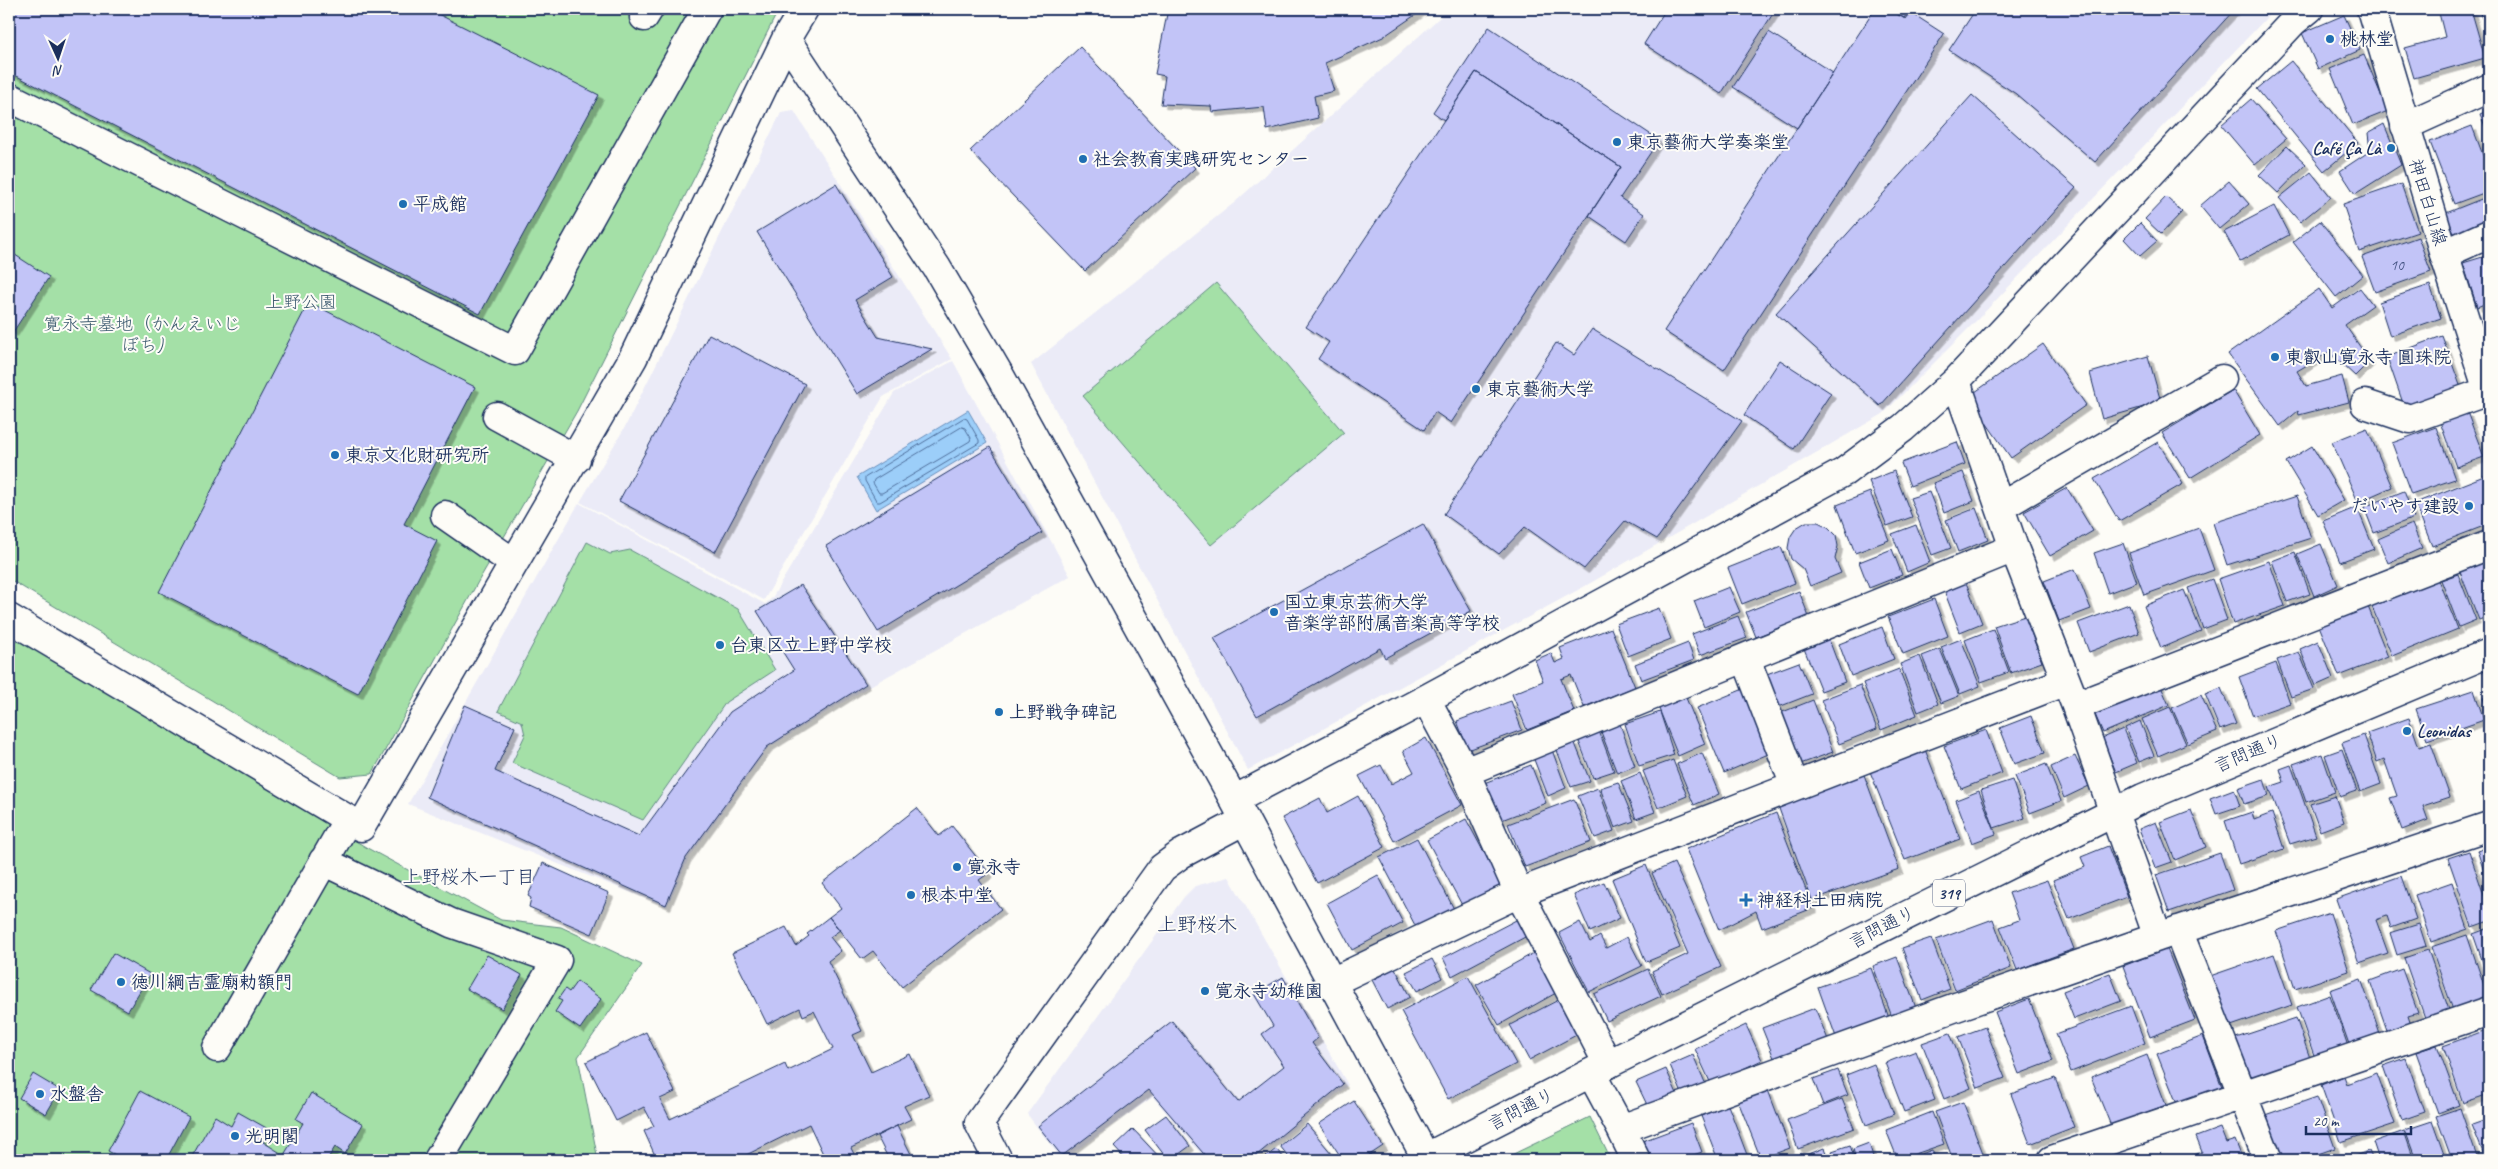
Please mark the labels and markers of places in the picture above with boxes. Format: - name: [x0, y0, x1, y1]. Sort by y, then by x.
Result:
- place label: 桃林堂: [2340, 28, 2394, 50]
- marker: 桃林堂: [2324, 33, 2336, 45]
- place label: 東京藝術大学奏楽堂: [1627, 131, 1789, 153]
- marker: 東京藝術大学奏楽堂: [1611, 136, 1623, 148]
- place label: Café Ça Là: [2312, 137, 2383, 160]
- marker: Café Ça Là: [2385, 142, 2397, 154]
- place label: 社会教育実践研究センター: [1093, 148, 1309, 170]
- marker: 社会教育実践研究センター: [1077, 153, 1089, 165]
- place label: 平成館: [413, 193, 467, 215]
- marker: 平成館: [397, 198, 409, 210]
- place label: 東叡山寛永寺 圓珠院: [2285, 346, 2451, 368]
- marker: 東叡山寛永寺 圓珠院: [2269, 351, 2281, 363]
- place label: 東京藝術大学: [1486, 378, 1594, 400]
- marker: 東京藝術大学: [1470, 383, 1482, 395]
- place label: 東京文化財研究所: [345, 444, 489, 466]
- marker: 東京文化財研究所: [329, 449, 341, 461]
- place label: だいやす建設: [2351, 495, 2459, 517]
- marker: だいやす建設: [2463, 500, 2475, 512]
- place label: 国立東京芸術大学 音楽学部附属音楽高等学校: [1284, 591, 1500, 634]
- marker: 国立東京芸術大学 音楽学部附属音楽高等学校: [1268, 606, 1280, 618]
- place label: 台東区立上野中学校: [730, 634, 892, 656]
- marker: 台東区立上野中学校: [714, 639, 726, 651]
- place label: 上野戦争碑記: [1009, 701, 1117, 723]
- marker: 上野戦争碑記: [993, 706, 1005, 718]
- place label: Leonidas: [2417, 720, 2472, 742]
- marker: Leonidas: [2401, 725, 2413, 737]
- place label: 寛永寺: [967, 856, 1021, 878]
- marker: 寛永寺: [951, 861, 963, 873]
- place label: 根本中堂: [921, 884, 993, 906]
- marker: 根本中堂: [905, 889, 917, 901]
- place label: 神経科土田病院: [1757, 889, 1883, 911]
- marker: 神経科土田病院: [1739, 893, 1753, 907]
- place label: 徳川綱吉霊廟勅額門: [131, 971, 293, 993]
- marker: 徳川綱吉霊廟勅額門: [115, 976, 127, 988]
- place label: 寛永寺幼稚園: [1215, 980, 1323, 1002]
- marker: 寛永寺幼稚園: [1199, 985, 1211, 997]
- place label: 水盤舎: [50, 1083, 104, 1105]
- marker: 水盤舎: [34, 1088, 46, 1100]
- place label: 光明閣: [245, 1125, 299, 1147]
- marker: 光明閣: [229, 1130, 241, 1142]

